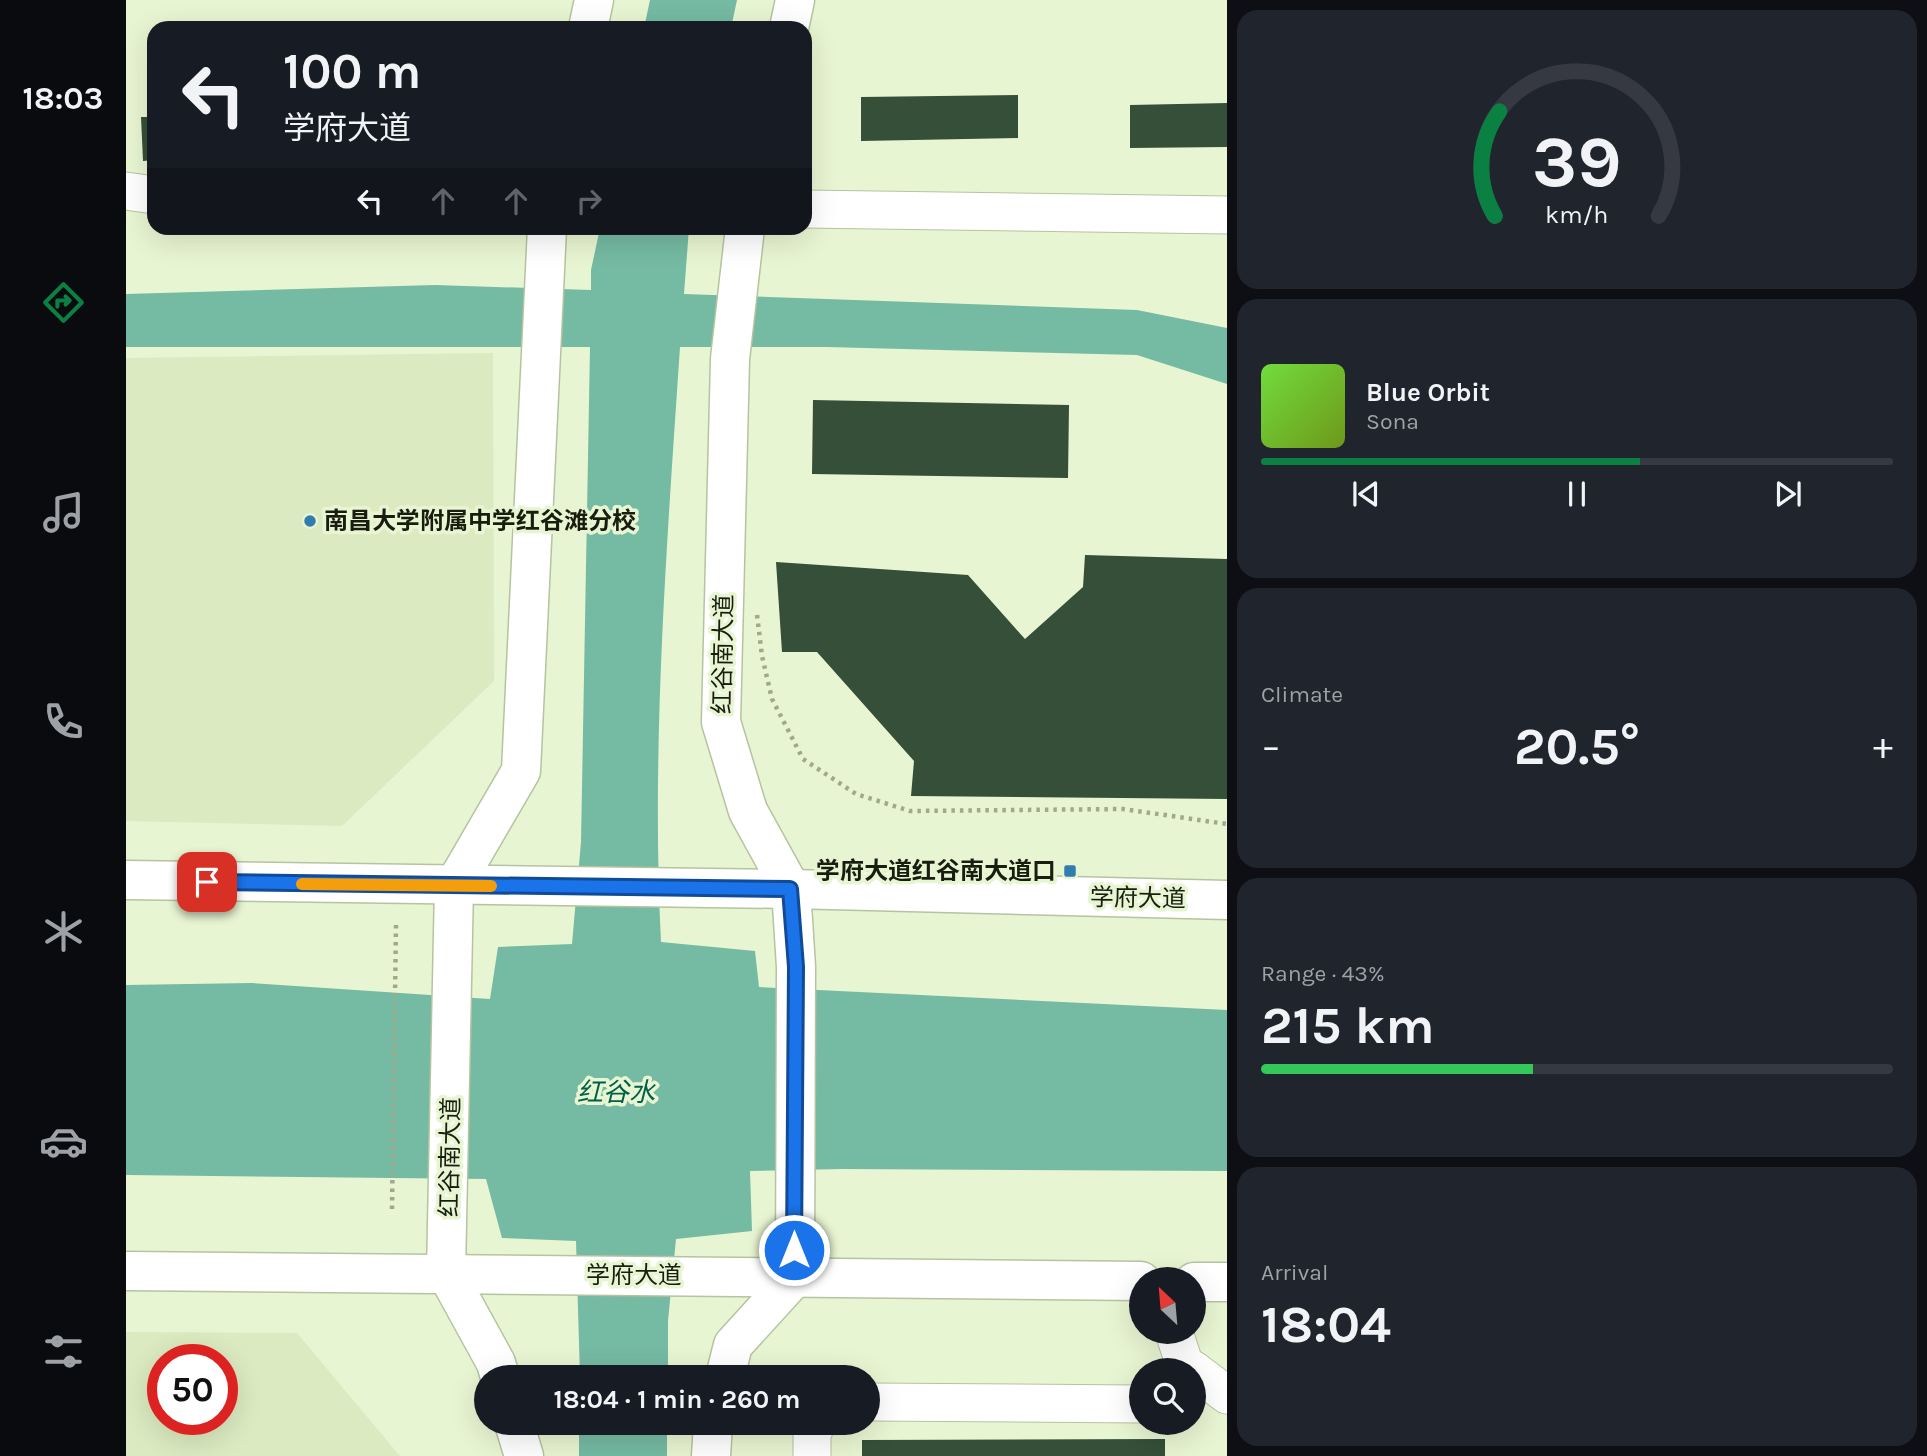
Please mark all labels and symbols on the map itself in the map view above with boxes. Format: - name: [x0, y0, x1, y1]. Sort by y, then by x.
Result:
- place label: 南昌大学附属中学红谷滩分校: [324, 507, 636, 535]
- marker: 南昌大学附属中学红谷滩分校: [302, 513, 318, 529]
- street label: 红谷南大道: [708, 594, 738, 714]
- pin: [177, 852, 237, 912]
- place label: 学府大道红谷南大道口: [816, 857, 1056, 885]
- marker: 学府大道红谷南大道口: [1062, 863, 1078, 879]
- street label: 学府大道: [1090, 883, 1186, 913]
- water label: 红谷水: [577, 1077, 656, 1108]
- street label: 红谷南大道: [435, 1097, 465, 1217]
- position arrow: [757, 1213, 831, 1287]
- street label: 学府大道: [586, 1261, 682, 1289]
- north arrow: [1129, 1267, 1206, 1344]
- speed limit sign: 50: [147, 1344, 238, 1435]

